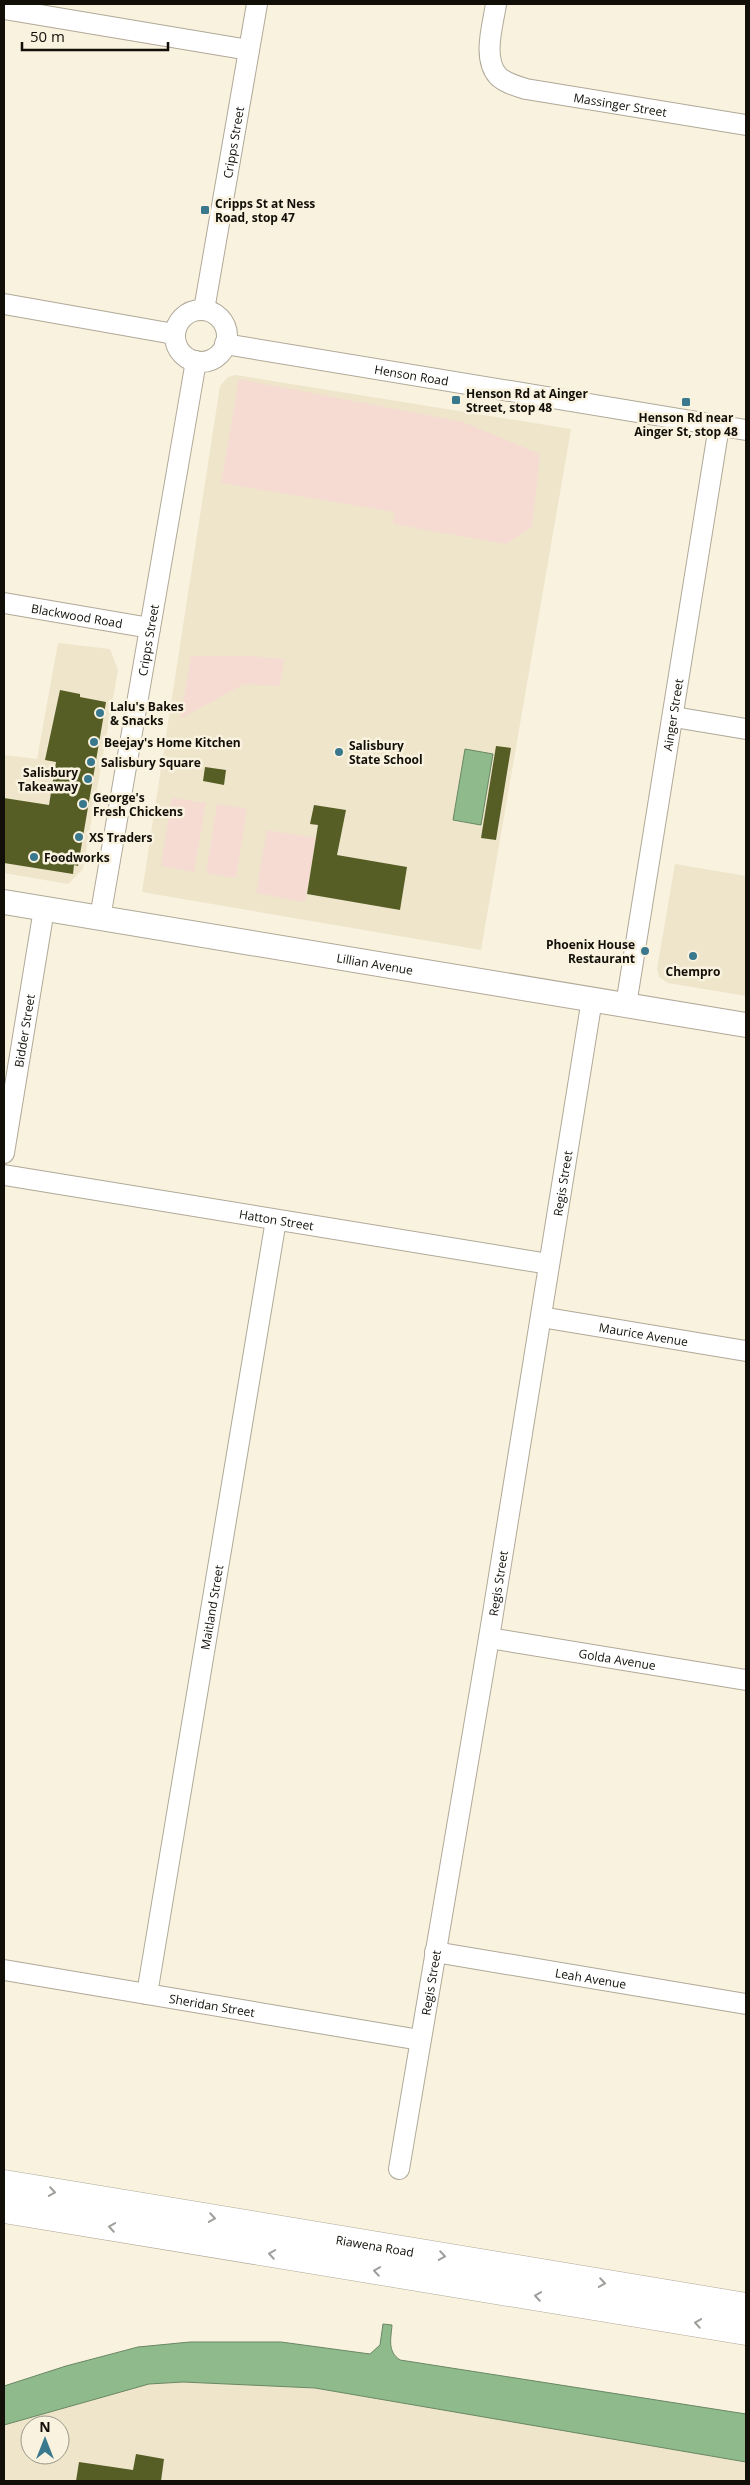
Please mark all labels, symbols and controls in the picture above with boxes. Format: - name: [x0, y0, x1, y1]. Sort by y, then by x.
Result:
- scale bar: [22, 20, 169, 52]
- text: 50 m: [30, 26, 65, 46]
- street label: Massinger Street: [572, 88, 668, 120]
- street label: Cripps Street: [218, 105, 248, 180]
- place label: Cripps St at Ness Road, stop 47: [215, 195, 315, 226]
- marker: Cripps St at Ness Road, stop 47: [199, 204, 211, 216]
- street label: Henson Road: [373, 360, 450, 389]
- place label: Henson Rd at Ainger Street, stop 48: [466, 385, 588, 416]
- marker: Henson Rd at Ainger Street, stop 48: [450, 394, 462, 406]
- marker: Henson Rd near Ainger St, stop 48: [680, 396, 692, 408]
- place label: Henson Rd near Ainger St, stop 48: [634, 409, 738, 440]
- street label: Blackwood Road: [30, 599, 124, 632]
- street label: Cripps Street: [133, 603, 162, 677]
- street label: Ainger Street: [658, 677, 687, 752]
- place label: Lalu's Bakes & Snacks: [110, 698, 184, 729]
- marker: Lalu's Bakes & Snacks: [94, 707, 106, 719]
- place label: Beejay's Home Kitchen: [104, 734, 241, 751]
- marker: Beejay's Home Kitchen: [88, 736, 100, 748]
- place label: Salisbury State School: [349, 737, 423, 768]
- marker: Salisbury State School: [333, 746, 345, 758]
- place label: Salisbury Square: [101, 754, 201, 771]
- marker: Salisbury Square: [85, 756, 97, 768]
- place label: Salisbury Takeaway: [18, 764, 78, 795]
- marker: Salisbury Takeaway: [82, 773, 94, 785]
- place label: George's Fresh Chickens: [93, 789, 183, 820]
- marker: George's Fresh Chickens: [77, 798, 89, 810]
- place label: XS Traders: [89, 829, 153, 846]
- marker: XS Traders: [73, 831, 85, 843]
- place label: Foodworks: [44, 849, 110, 866]
- marker: Foodworks: [28, 851, 40, 863]
- place label: Phoenix House Restaurant: [546, 936, 635, 967]
- marker: Phoenix House Restaurant: [639, 945, 651, 957]
- street label: Lillian Avenue: [335, 949, 415, 978]
- marker: Chempro: [687, 950, 699, 962]
- place label: Chempro: [666, 963, 720, 980]
- street label: Bidder Street: [10, 993, 38, 1068]
- street label: Regis Street: [549, 1149, 576, 1217]
- street label: Hatton Street: [238, 1205, 315, 1234]
- street label: Maurice Avenue: [598, 1318, 690, 1350]
- street label: Regis Street: [484, 1549, 511, 1617]
- street label: Maitland Street: [196, 1564, 227, 1651]
- street label: Golda Avenue: [577, 1644, 657, 1674]
- street label: Regis Street: [417, 1949, 444, 2017]
- street label: Leah Avenue: [554, 1964, 628, 1992]
- street label: Sheridan Street: [168, 1989, 256, 2021]
- one-way arrow: [47, 2186, 56, 2196]
- one-way arrow: [208, 2213, 217, 2223]
- one-way arrow: [108, 2223, 116, 2233]
- street label: Riawena Road: [335, 2231, 415, 2260]
- one-way arrow: [268, 2249, 276, 2260]
- one-way arrow: [437, 2251, 446, 2261]
- one-way arrow: [373, 2266, 382, 2276]
- one-way arrow: [598, 2277, 606, 2287]
- one-way arrow: [533, 2292, 542, 2302]
- one-way arrow: [694, 2318, 703, 2328]
- north arrow: [20, 2415, 70, 2465]
- text: N: [39, 2417, 51, 2436]

